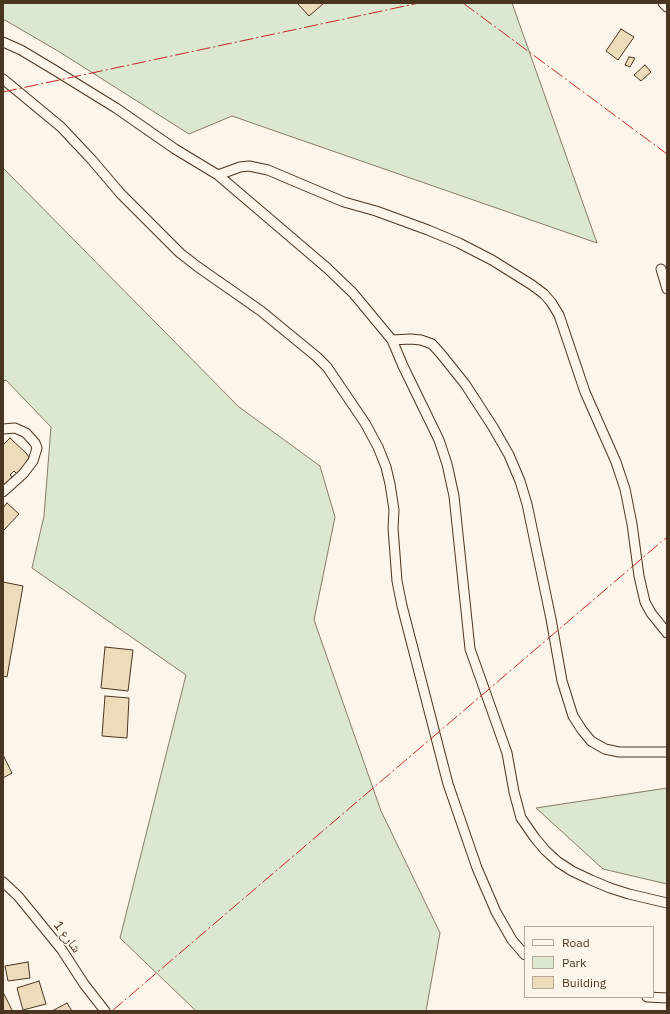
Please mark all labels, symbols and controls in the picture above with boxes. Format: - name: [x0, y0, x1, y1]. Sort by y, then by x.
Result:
- street label: شارع 1: [50, 918, 84, 956]
- legend: [524, 926, 654, 998]
- text: Road: [562, 935, 590, 950]
- text: Park: [562, 955, 586, 970]
- text: Building: [562, 975, 606, 990]

